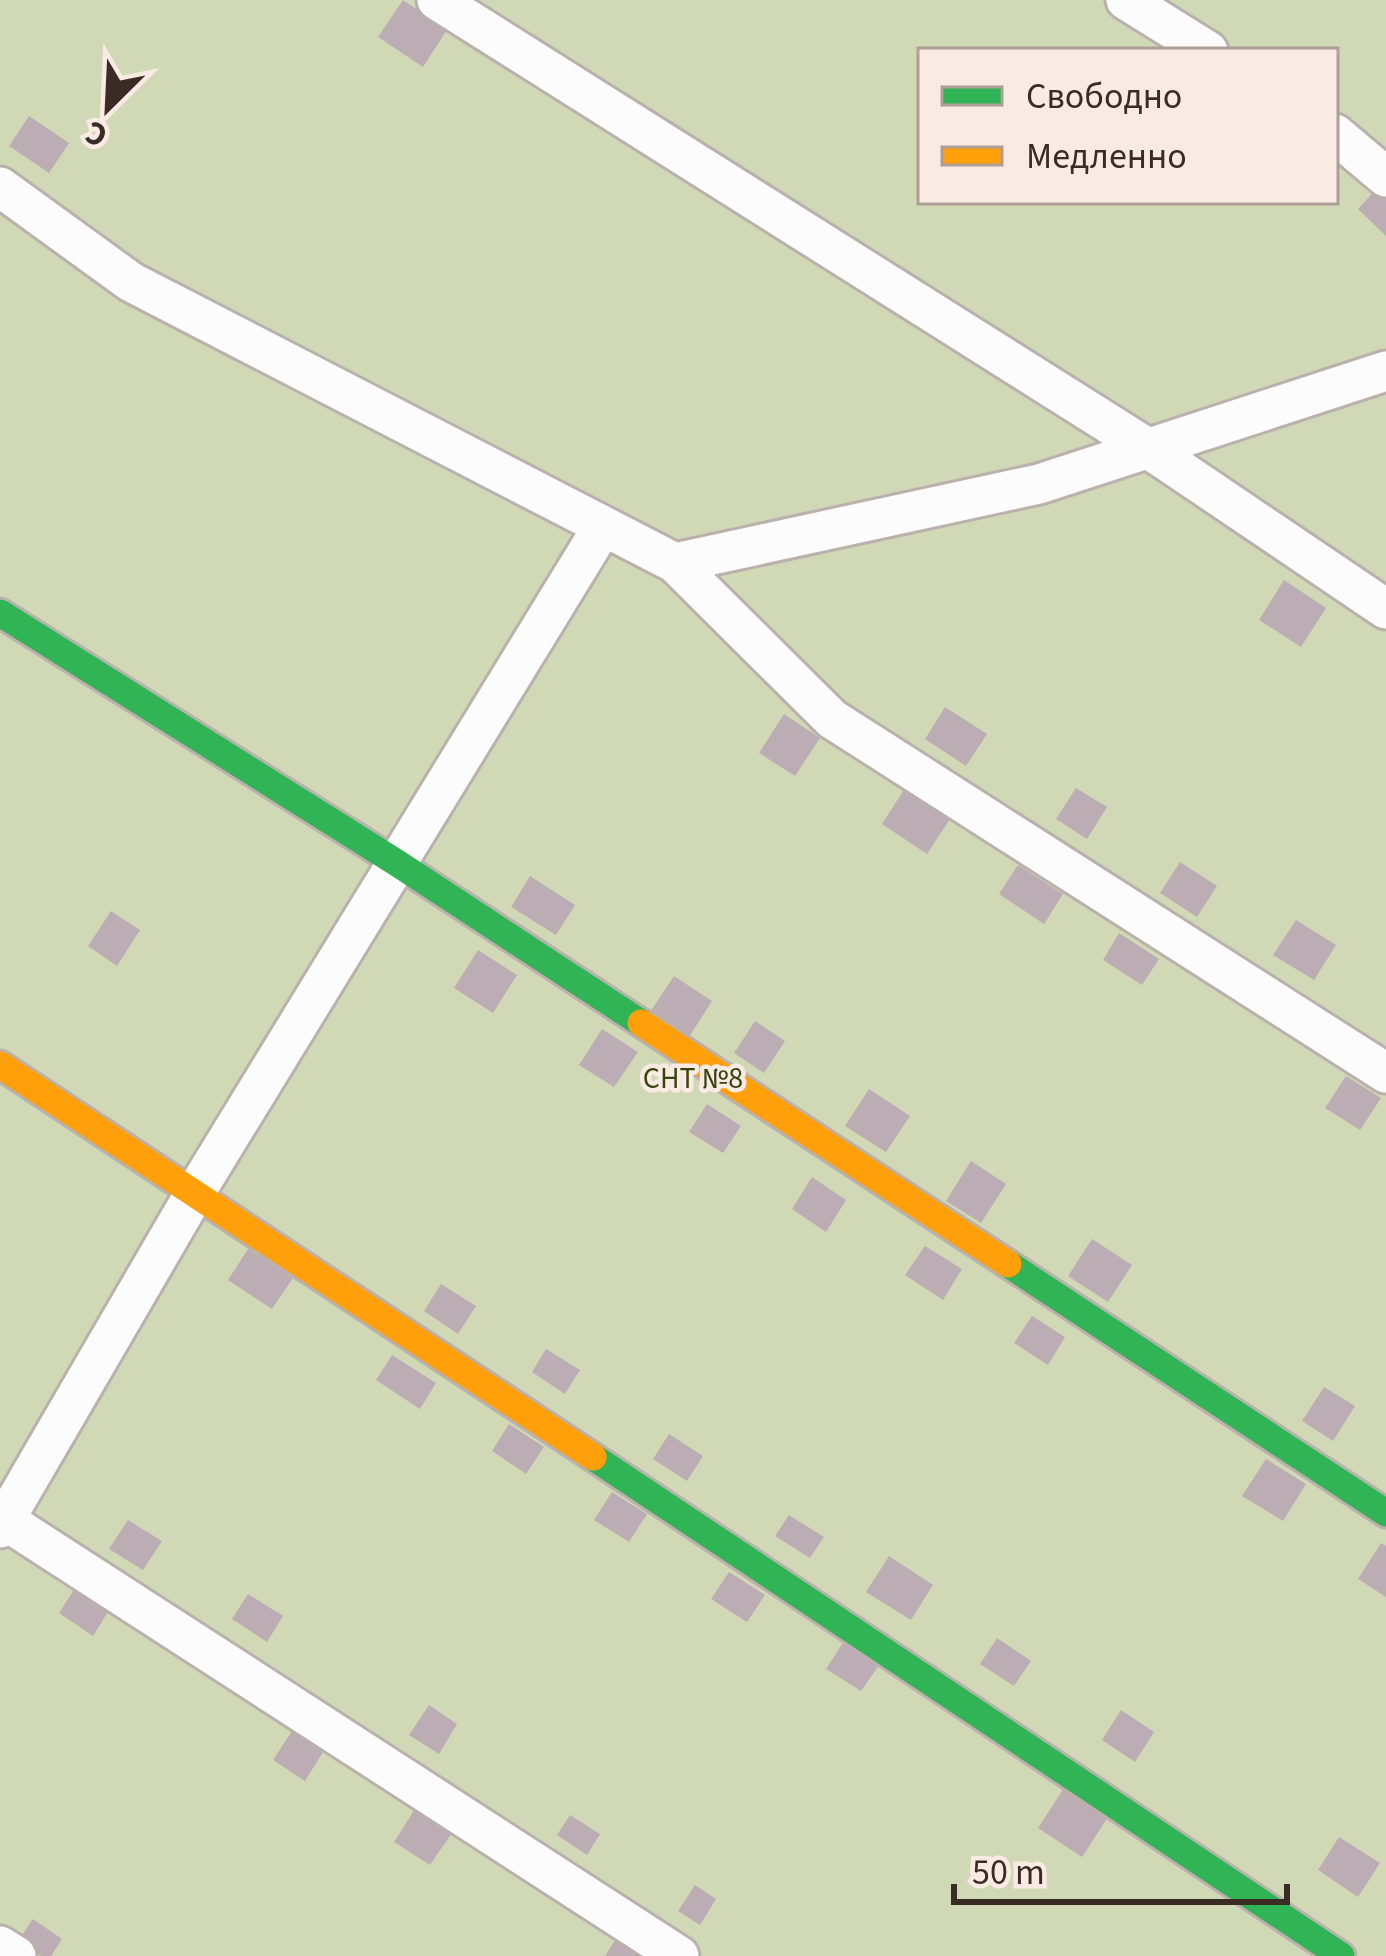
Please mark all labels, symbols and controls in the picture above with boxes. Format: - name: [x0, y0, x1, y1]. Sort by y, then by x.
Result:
- north arrow: [48, 48, 168, 168]
- legend: [918, 48, 1338, 204]
- text: Свободно: [1026, 71, 1182, 122]
- text: С: [78, 109, 115, 159]
- text: Медленно: [1026, 131, 1187, 182]
- park label: СНТ №8: [643, 1057, 743, 1100]
- scale bar: [954, 1830, 1287, 1904]
- text: 50 m: [972, 1847, 1045, 1898]

